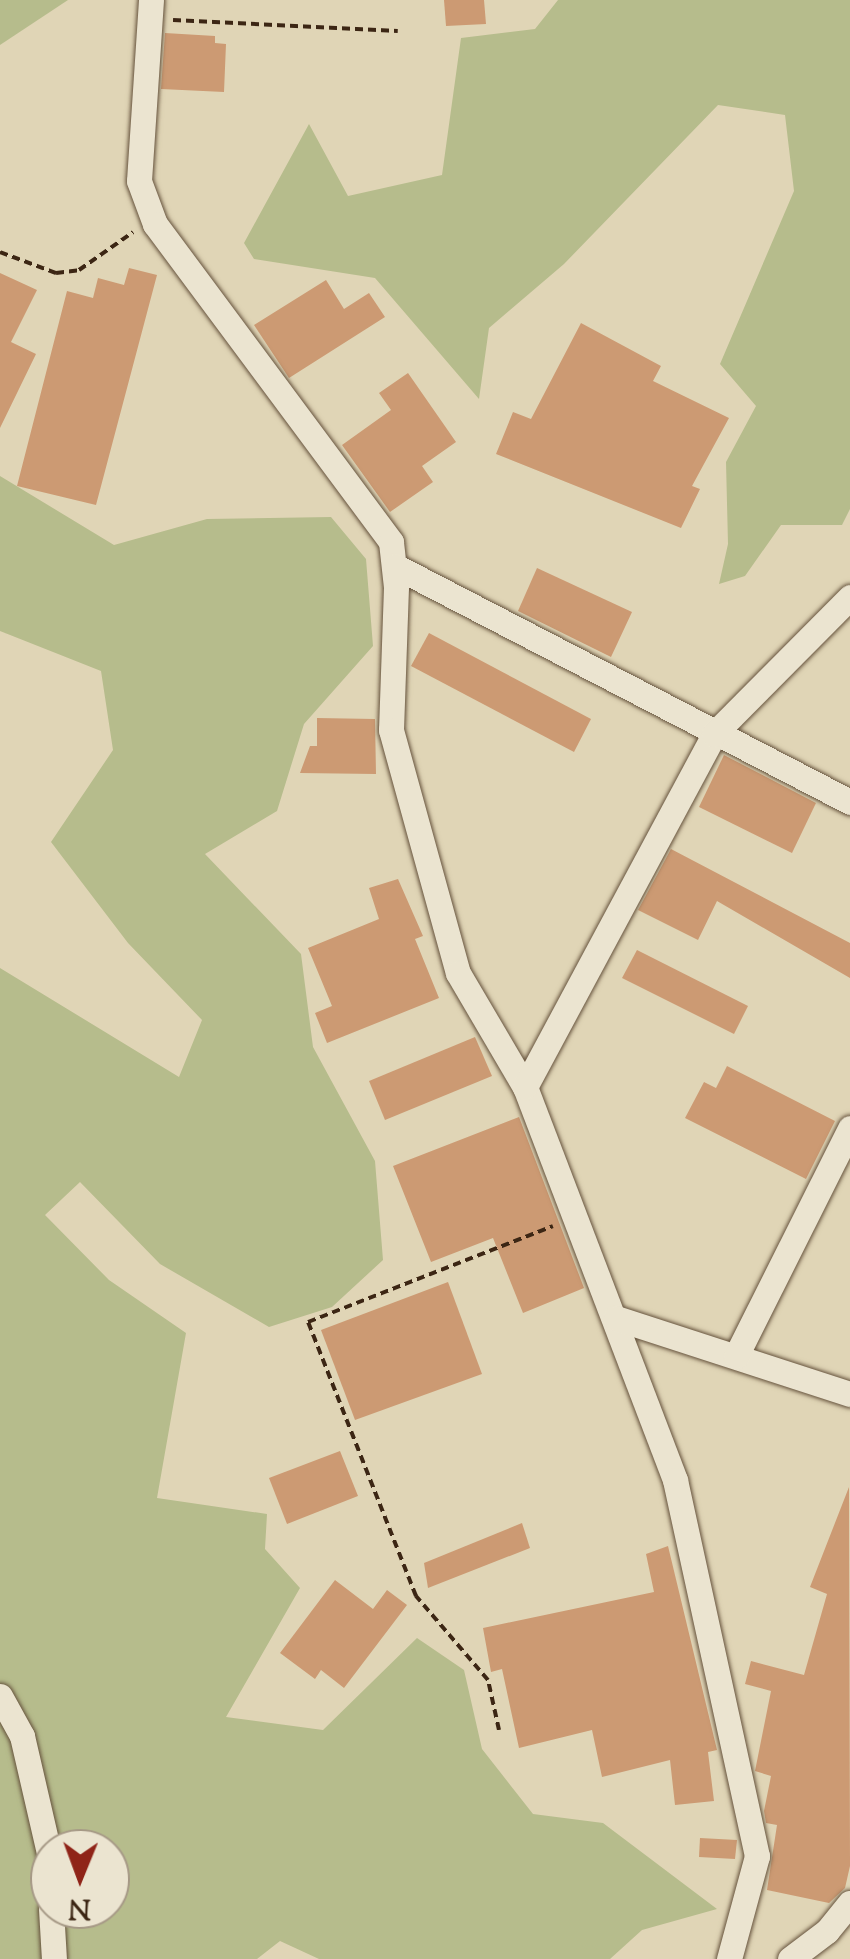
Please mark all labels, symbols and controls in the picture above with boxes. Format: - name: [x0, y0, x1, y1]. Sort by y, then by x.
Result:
- north arrow: [30, 1829, 130, 1929]
- text: N: [68, 1887, 91, 1927]

